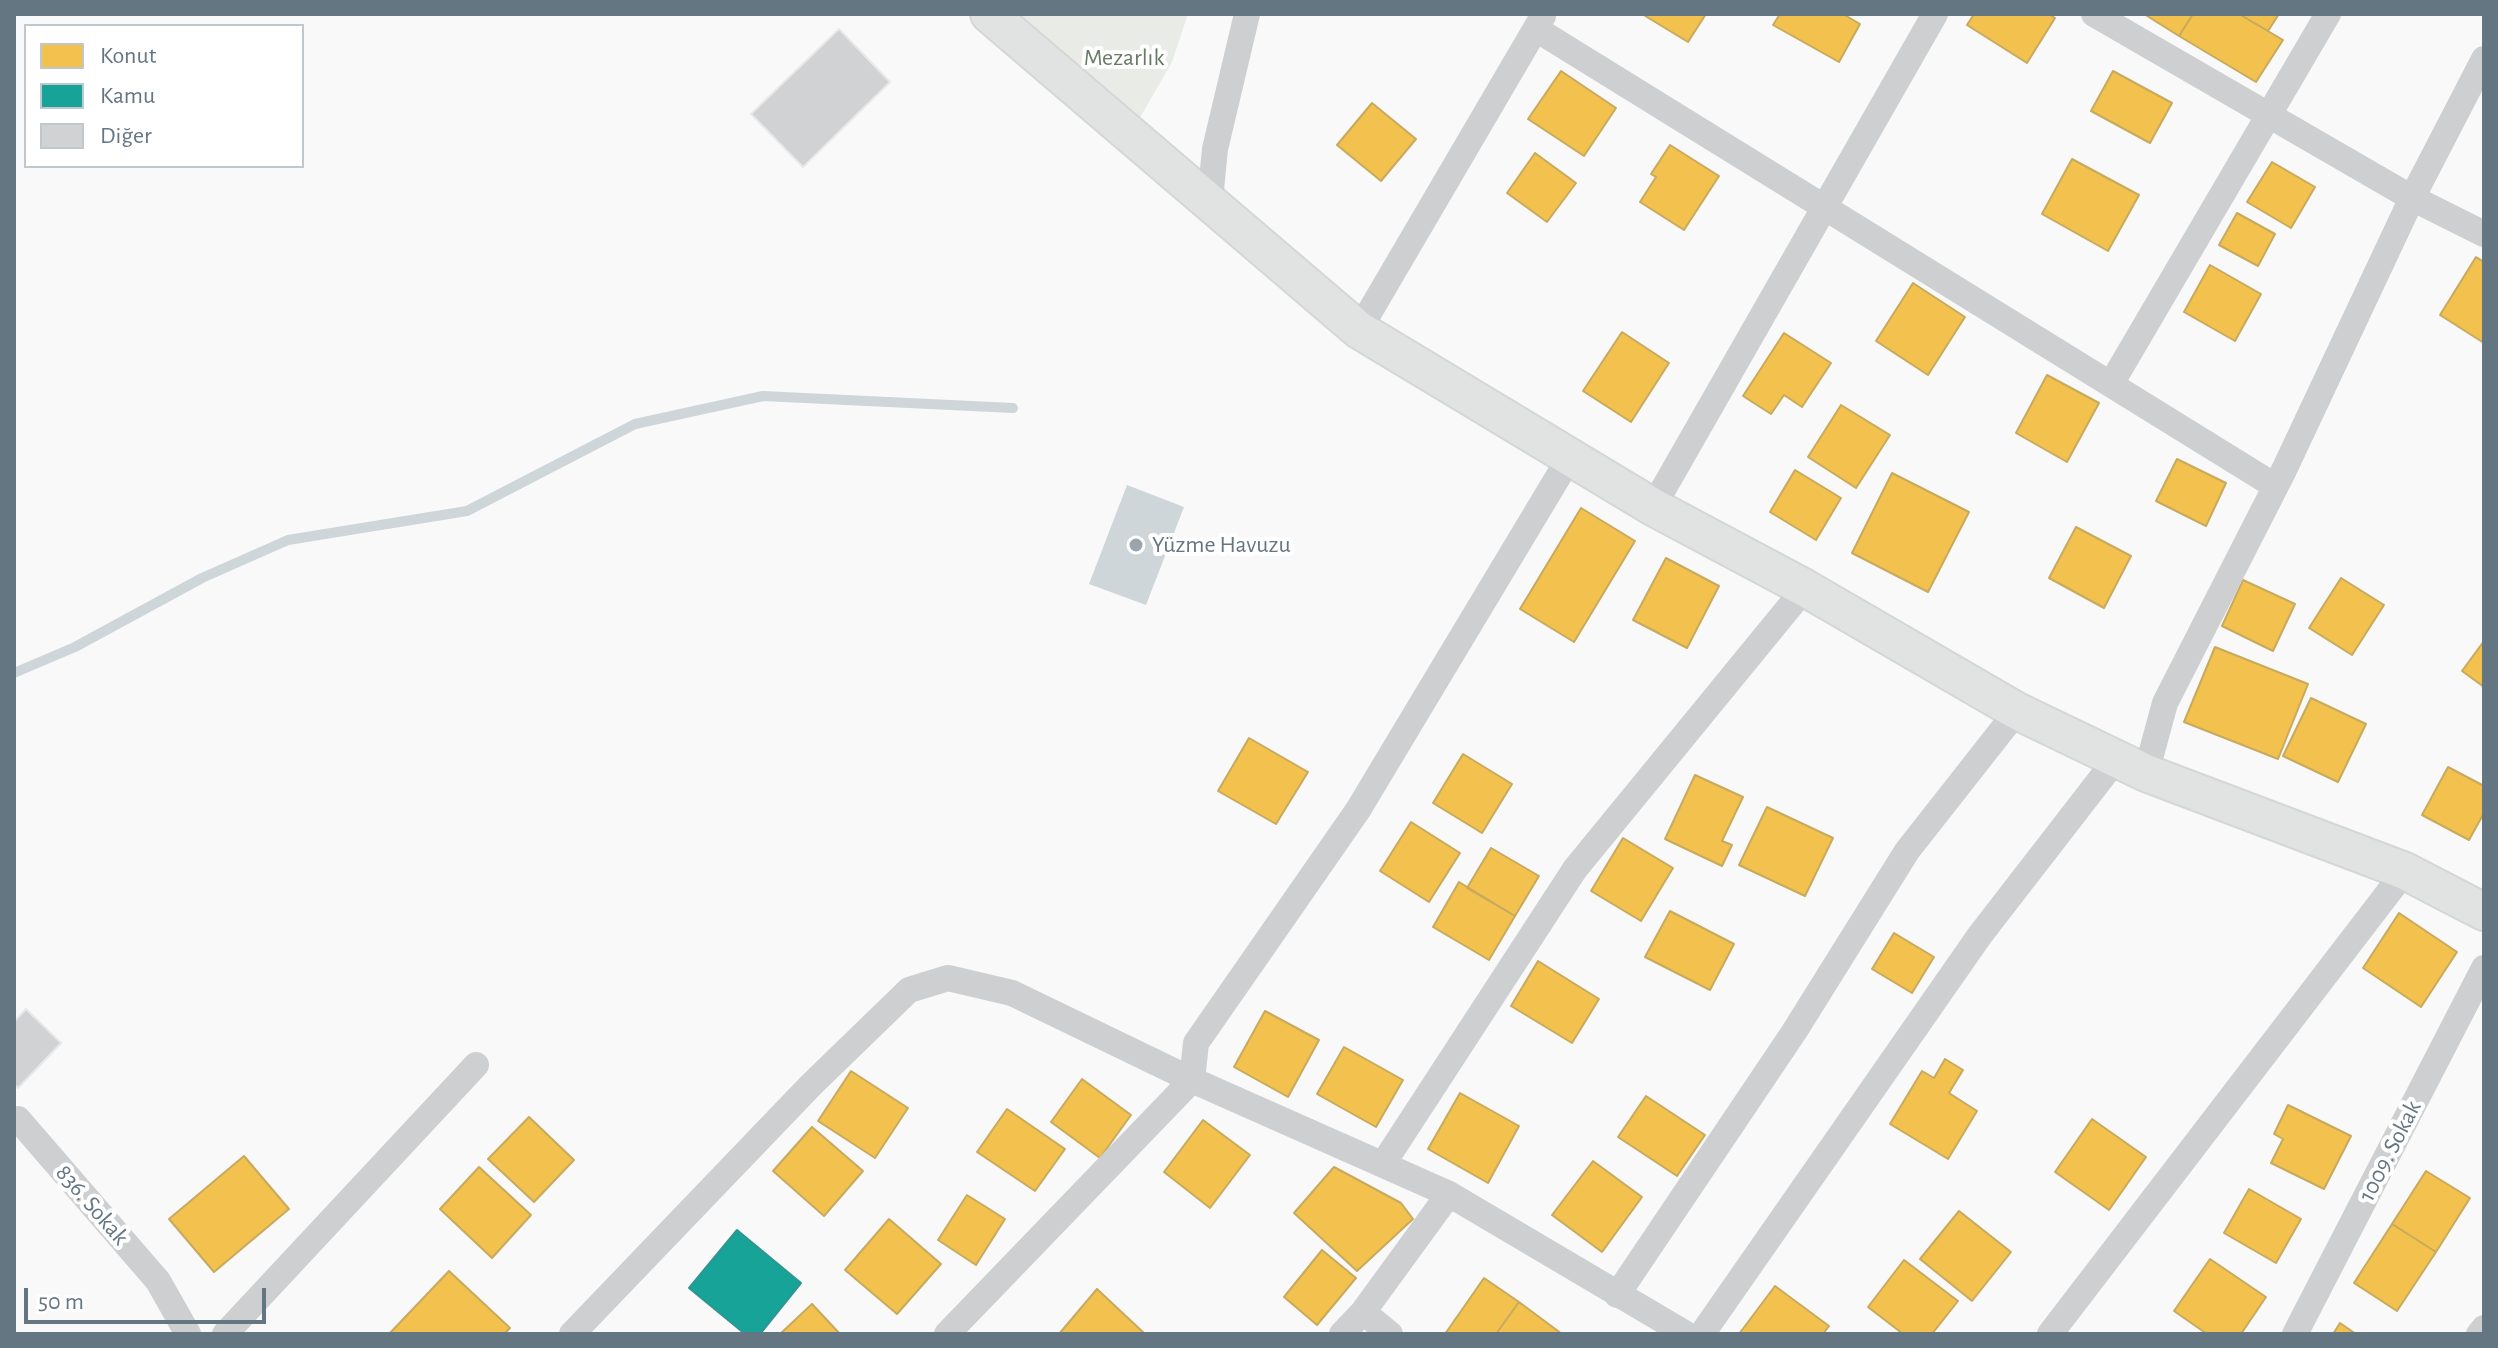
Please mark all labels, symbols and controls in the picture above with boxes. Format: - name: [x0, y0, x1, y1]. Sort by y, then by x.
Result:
- legend: [24, 24, 304, 168]
- text: Konut: [100, 44, 156, 68]
- park label: Mezarlık: [1084, 44, 1164, 72]
- text: Kamu: [100, 84, 155, 108]
- text: Diğer: [100, 124, 152, 148]
- place label: Yüzme Havuzu: [1152, 531, 1291, 559]
- marker: Yüzme Havuzu: [1127, 536, 1145, 554]
- street label: 1009. Sokak: [2352, 1096, 2428, 1206]
- street label: 836. Sokak: [49, 1159, 135, 1251]
- scale bar: [28, 1272, 270, 1322]
- text: 50 m: [38, 1290, 84, 1314]

